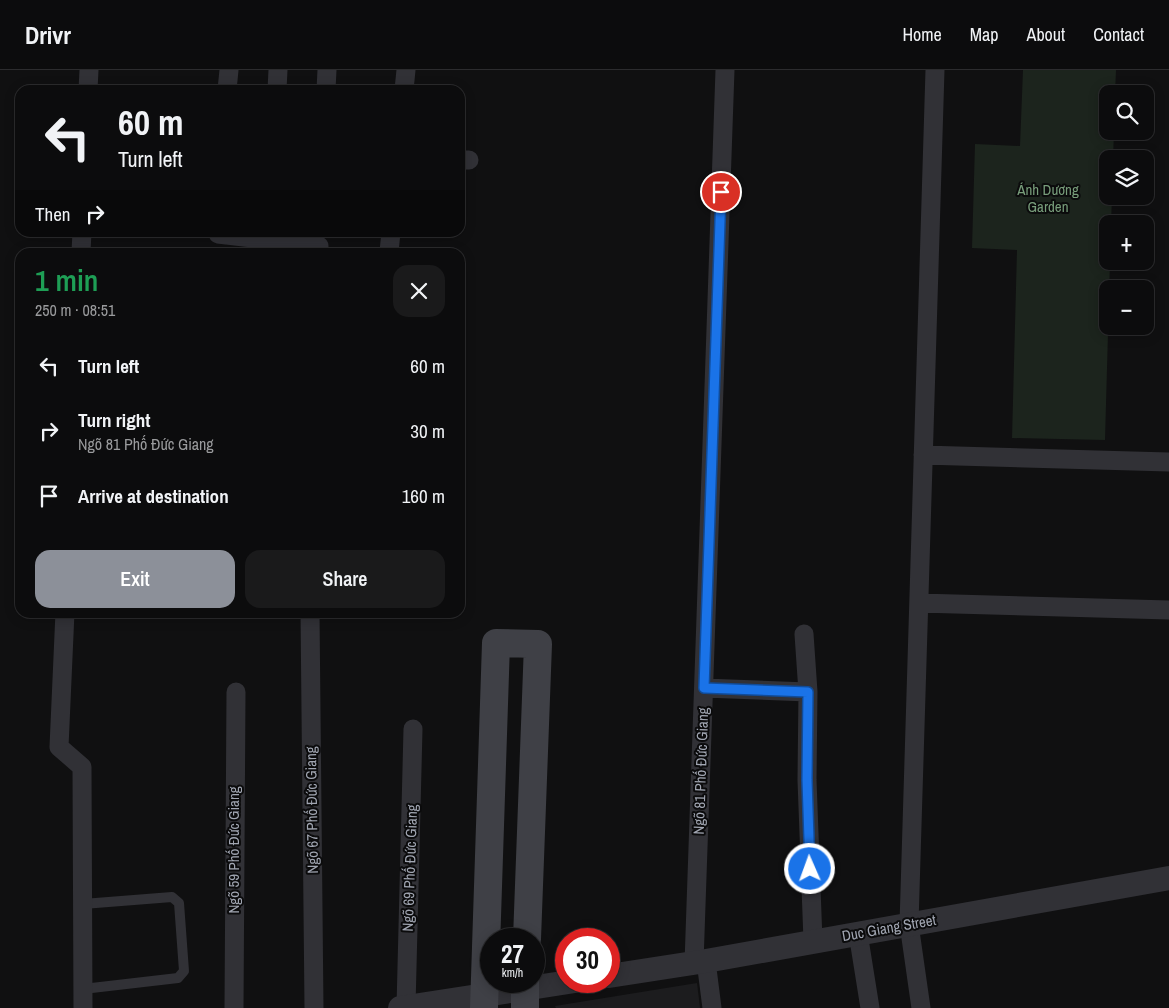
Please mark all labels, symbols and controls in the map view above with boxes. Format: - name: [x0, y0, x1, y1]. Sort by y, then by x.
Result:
- text: Drivr: [25, 19, 71, 51]
- text: Home: [902, 22, 942, 47]
- text: Map: [970, 22, 999, 47]
- text: About: [1027, 22, 1065, 47]
- text: Contact: [1093, 22, 1144, 47]
- map controls: [1099, 85, 1154, 335]
- button: search: [1099, 85, 1154, 140]
- text: 60 m: [118, 99, 183, 146]
- icon: left: [35, 105, 100, 170]
- text: Turn left: [118, 144, 183, 174]
- button: layers: [1099, 150, 1154, 205]
- pin: [700, 171, 742, 213]
- icon: arrive: [707, 178, 735, 206]
- park label: Ánh Dương Garden: [1016, 179, 1079, 217]
- icon: right: [81, 200, 109, 228]
- text: Then: [35, 201, 71, 227]
- button: +: [1099, 215, 1154, 270]
- text: 1 min: [35, 260, 98, 300]
- button: close: [393, 265, 445, 317]
- button: −: [1099, 280, 1154, 335]
- text: 250 m · 08:51: [35, 299, 115, 321]
- icon: left: [35, 352, 63, 380]
- text: Turn left: [78, 353, 139, 379]
- text: 60 m: [410, 353, 445, 379]
- text: Turn right: [78, 407, 150, 433]
- icon: right: [35, 417, 63, 445]
- text: 30 m: [410, 418, 445, 444]
- text: Ngõ 81 Phố Đức Giang: [78, 433, 214, 455]
- icon: arrive: [35, 482, 63, 510]
- text: Arrive at destination: [78, 483, 229, 509]
- text: 160 m: [402, 483, 445, 509]
- button: Exit: [35, 550, 235, 608]
- button: Share: [245, 550, 445, 608]
- street label: Ngõ 81 Phố Đức Giang: [688, 707, 713, 835]
- street label: Ngõ 67 Phố Đức Giang: [300, 746, 323, 874]
- street label: Ngõ 59 Phố Đức Giang: [223, 786, 244, 914]
- street label: Ngõ 69 Phố Đức Giang: [397, 804, 422, 932]
- position arrow: [783, 842, 835, 894]
- street label: Duc Giang Street: [840, 909, 938, 946]
- speed limit sign: 30: [555, 928, 620, 993]
- text: 27: [501, 937, 524, 971]
- text: km/h: [502, 965, 523, 981]

